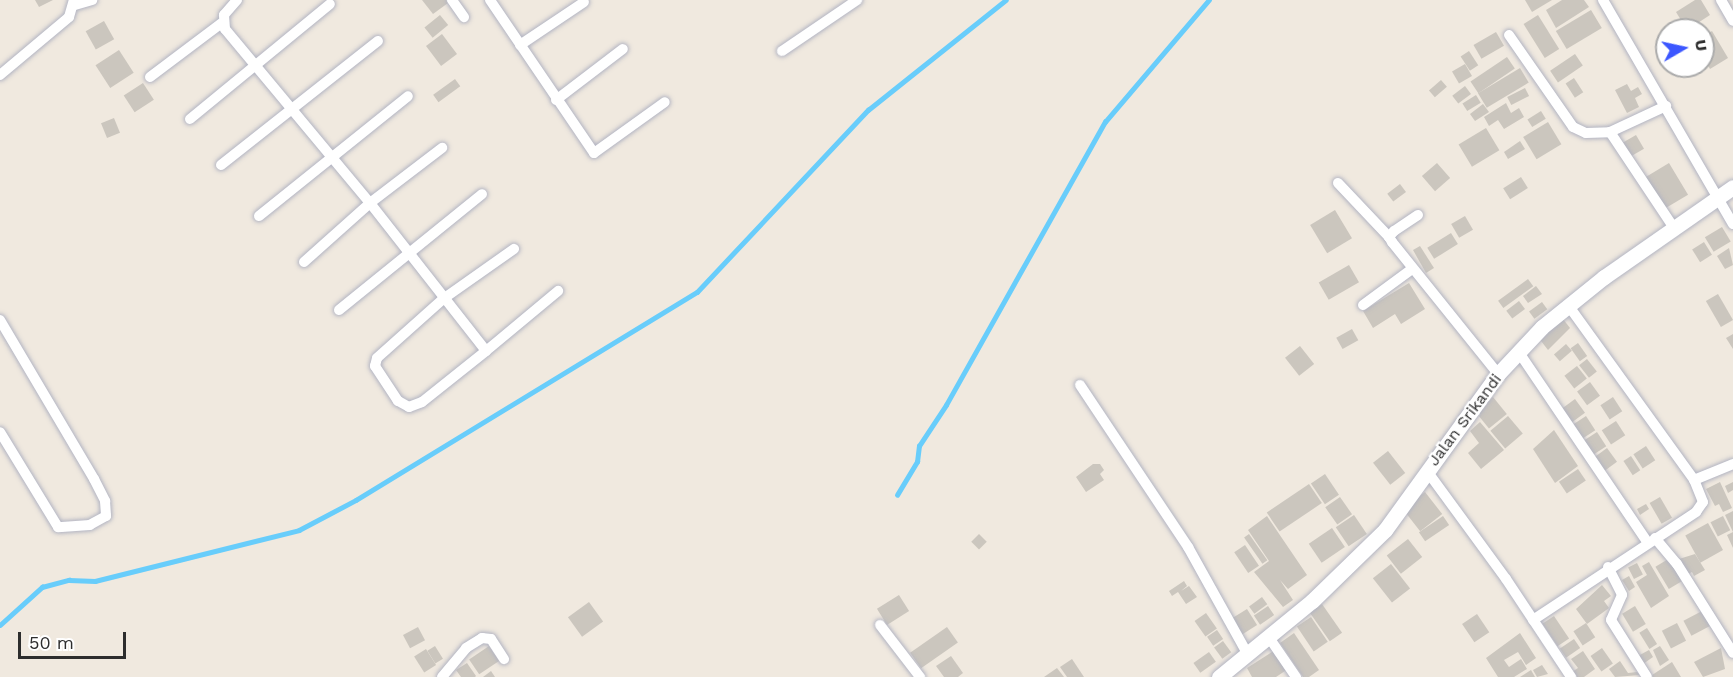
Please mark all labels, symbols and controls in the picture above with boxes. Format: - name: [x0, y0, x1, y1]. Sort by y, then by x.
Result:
- north arrow: [1655, 18, 1715, 78]
- text: U: [1691, 38, 1712, 53]
- street label: Jalan Srikandi: [1424, 370, 1506, 470]
- scale bar: [21, 620, 129, 658]
- text: 50 m: [29, 632, 74, 653]

